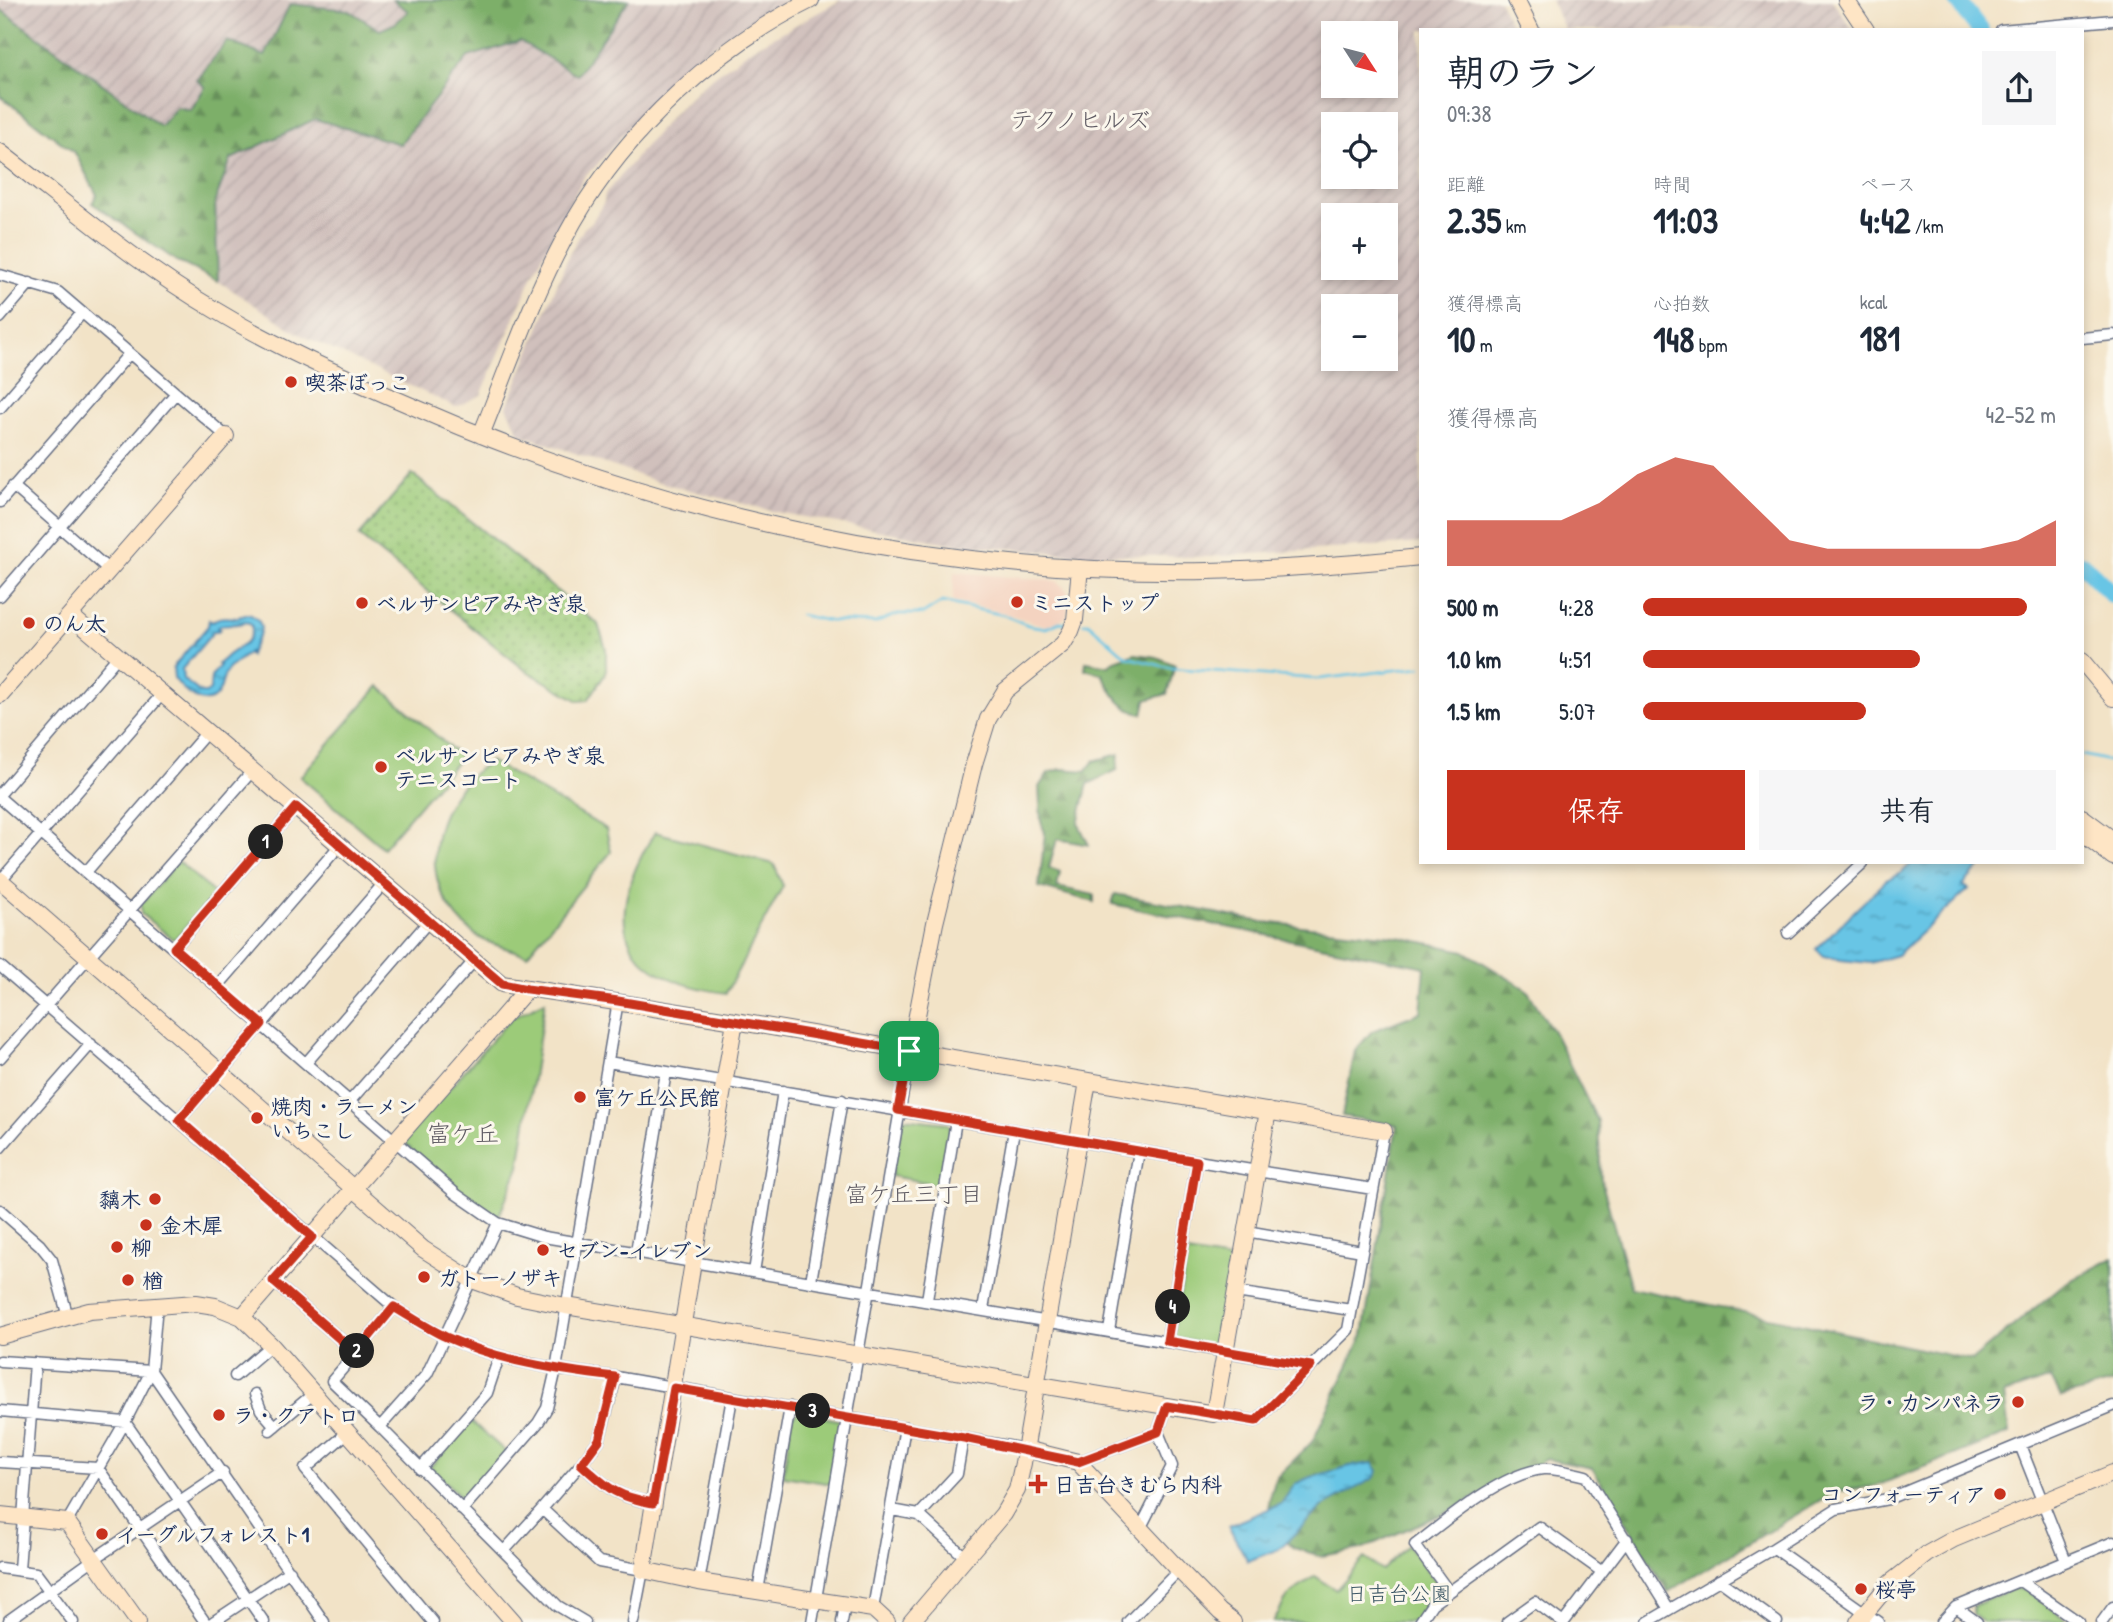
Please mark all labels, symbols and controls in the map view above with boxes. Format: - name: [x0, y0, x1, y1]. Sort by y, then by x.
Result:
- north arrow: [1321, 21, 1398, 98]
- map controls: [1321, 21, 1398, 371]
- text: 朝のラン: [1447, 46, 1599, 98]
- button: share: [1982, 51, 2056, 125]
- text: 09:38: [1447, 98, 1491, 129]
- district label: テクノヒルズ: [1010, 103, 1150, 135]
- button: locate: [1321, 112, 1398, 189]
- text: 距離: [1447, 171, 1485, 197]
- text: 時間: [1653, 171, 1691, 197]
- text: ペース: [1860, 171, 1916, 197]
- text: 2.35: [1447, 197, 1501, 244]
- text: 11:03: [1653, 197, 1718, 244]
- text: 4:42: [1860, 197, 1910, 244]
- button: +: [1321, 203, 1398, 280]
- text: km: [1501, 213, 1527, 239]
- text: /km: [1910, 213, 1944, 239]
- text: kcal: [1860, 289, 1887, 315]
- text: 獲得標高: [1447, 290, 1523, 316]
- text: 心拍数: [1653, 290, 1710, 316]
- button: −: [1321, 294, 1398, 371]
- text: 181: [1860, 315, 1900, 362]
- text: 10: [1447, 316, 1475, 363]
- text: 148: [1653, 316, 1694, 363]
- text: m: [1475, 332, 1493, 358]
- text: bpm: [1694, 332, 1728, 358]
- place label: 喫茶ぼっこ: [305, 368, 410, 397]
- marker: 喫茶ぼっこ: [283, 374, 299, 390]
- text: 42–52 m: [1986, 399, 2056, 430]
- text: 獲得標高: [1447, 402, 1539, 433]
- place label: ミニストップ: [1031, 588, 1159, 617]
- place label: ベルサンピアみやぎ泉: [376, 589, 586, 618]
- text: 500 m: [1447, 592, 1498, 623]
- text: 4:28: [1559, 592, 1594, 623]
- marker: ミニストップ: [1009, 594, 1025, 610]
- marker: ベルサンピアみやぎ泉: [354, 595, 370, 611]
- place label: のん太: [43, 609, 106, 638]
- marker: のん太: [21, 615, 37, 631]
- text: 1.0 km: [1447, 644, 1501, 675]
- text: 4:51: [1559, 644, 1591, 675]
- text: 1.5 km: [1447, 696, 1500, 727]
- text: 5:07: [1559, 696, 1596, 727]
- place label: ベルサンピアみやぎ泉 テニスコート: [395, 741, 605, 794]
- marker: ベルサンピアみやぎ泉 テニスコート: [373, 759, 389, 775]
- button: 保存: [1447, 770, 1745, 850]
- button: 共有: [1759, 770, 2056, 850]
- pin: 1: [248, 824, 284, 860]
- text: 1: [262, 828, 269, 854]
- pin: [879, 1021, 939, 1081]
- icon: arrive: [890, 1032, 928, 1070]
- place label: 富ケ丘公民館: [594, 1083, 720, 1112]
- marker: 富ケ丘公民館: [572, 1089, 588, 1105]
- place label: 焼肉・ラーメン いちこし: [271, 1092, 418, 1145]
- marker: 焼肉・ラーメン いちこし: [249, 1110, 265, 1126]
- district label: 富ケ丘: [427, 1117, 499, 1149]
- district label: 富ケ丘三丁目: [845, 1178, 983, 1209]
- place label: 黐木: [99, 1185, 141, 1214]
- marker: 黐木: [147, 1191, 163, 1207]
- place label: 金木犀: [160, 1211, 223, 1240]
- marker: 金木犀: [138, 1217, 154, 1233]
- place label: 柳: [131, 1233, 152, 1262]
- place label: セブン-イレブン: [557, 1236, 712, 1265]
- marker: 柳: [109, 1239, 125, 1255]
- marker: セブン-イレブン: [535, 1242, 551, 1258]
- place label: ガトーノザキ: [438, 1263, 562, 1292]
- place label: 楢: [142, 1266, 163, 1295]
- marker: ガトーノザキ: [416, 1269, 432, 1285]
- marker: 楢: [120, 1272, 136, 1288]
- pin: 4: [1156, 1290, 1190, 1324]
- text: 4: [1169, 1293, 1176, 1319]
- pin: 2: [340, 1334, 374, 1368]
- text: 2: [352, 1337, 361, 1363]
- place label: ラ・カンパネラ: [1858, 1388, 2004, 1417]
- pin: 3: [796, 1394, 830, 1428]
- marker: ラ・カンパネラ: [2010, 1394, 2026, 1410]
- text: 3: [808, 1397, 817, 1423]
- place label: ラ・クアトロ: [233, 1401, 359, 1430]
- marker: ラ・クアトロ: [211, 1407, 227, 1423]
- place label: 日吉台きむら内科: [1054, 1470, 1222, 1499]
- marker: 日吉台きむら内科: [1028, 1474, 1048, 1494]
- place label: コンフォーティア: [1821, 1480, 1986, 1509]
- marker: コンフォーティア: [1992, 1486, 2008, 1502]
- place label: イーグルフォレスト1: [116, 1520, 310, 1549]
- marker: イーグルフォレスト1: [94, 1526, 110, 1542]
- place label: 桜亭: [1875, 1575, 1917, 1604]
- park label: 日吉台公園: [1347, 1579, 1452, 1608]
- marker: 桜亭: [1853, 1581, 1869, 1597]

